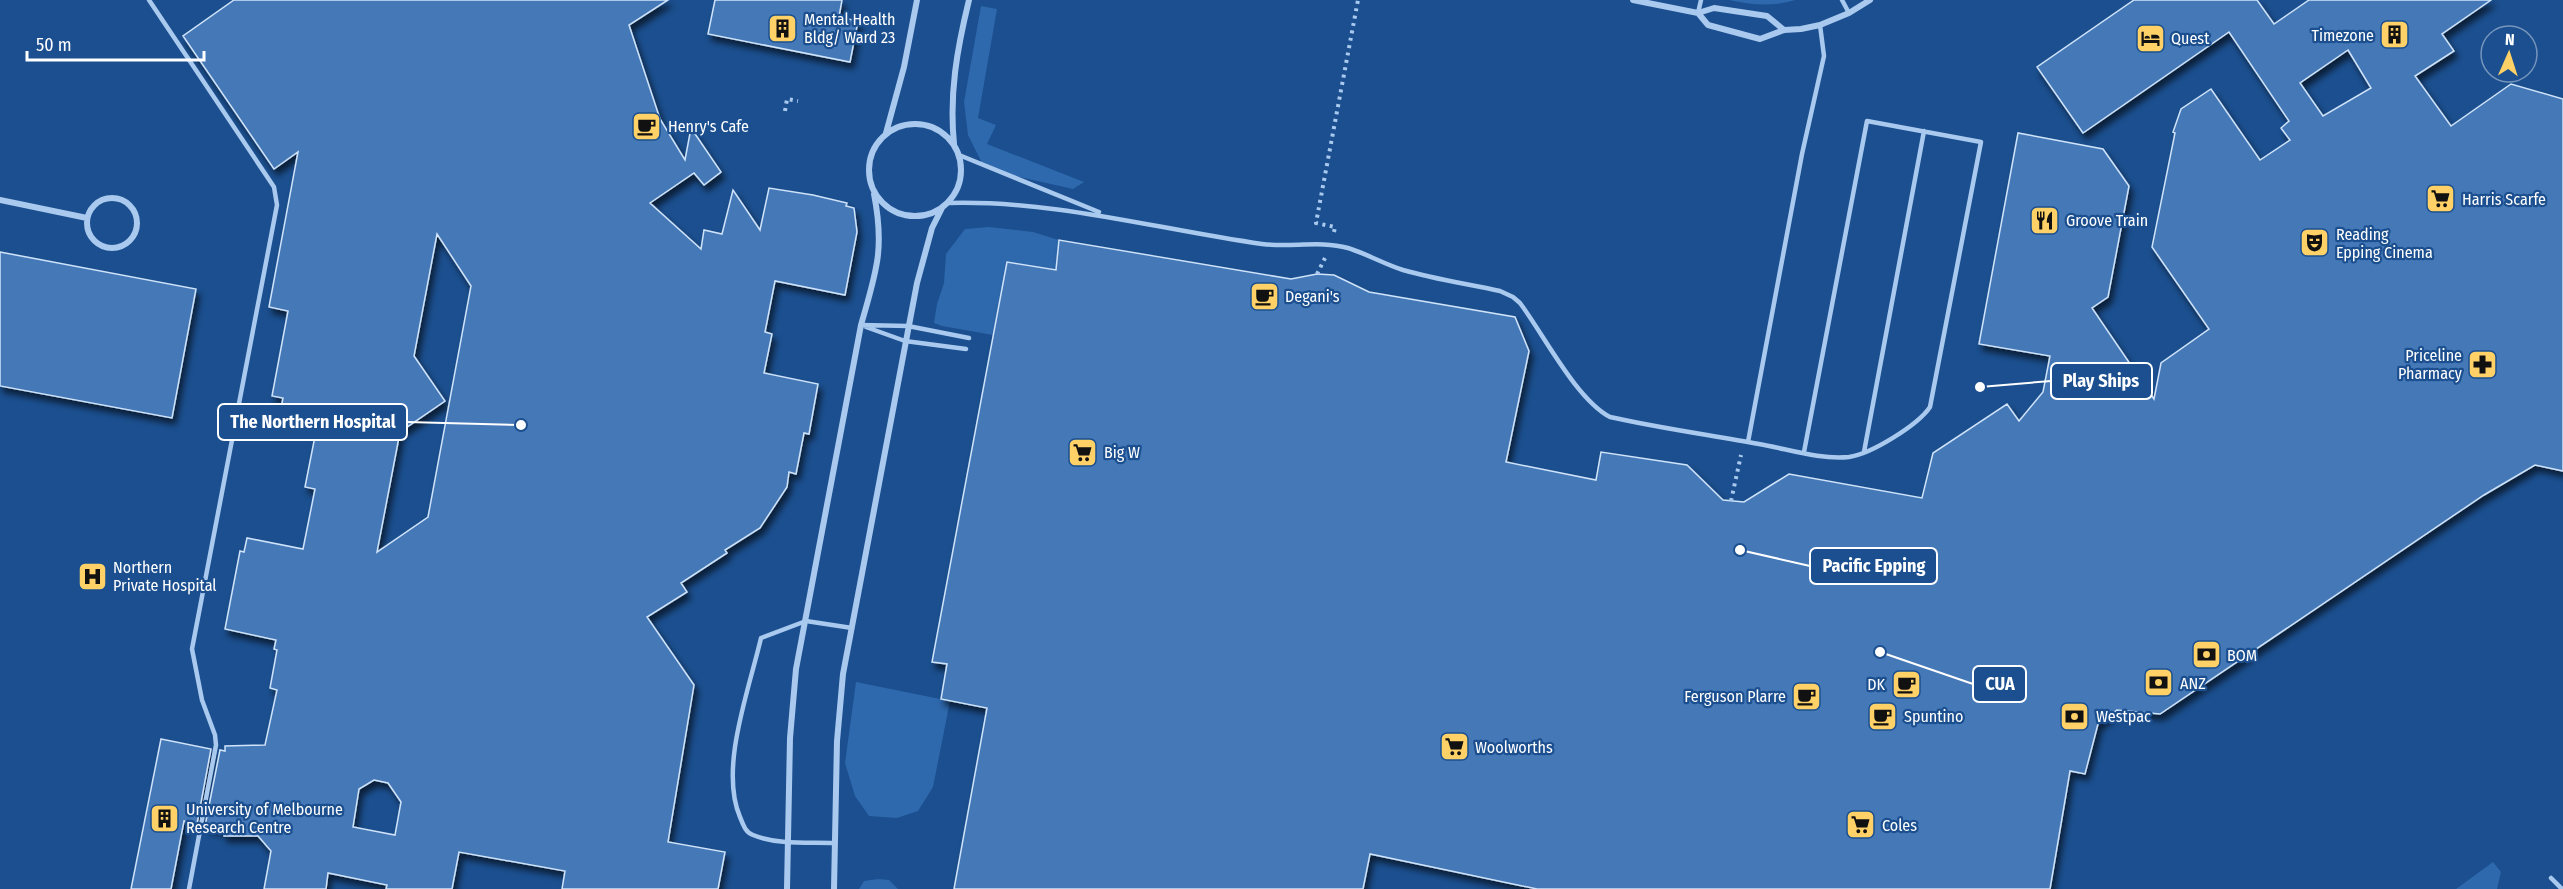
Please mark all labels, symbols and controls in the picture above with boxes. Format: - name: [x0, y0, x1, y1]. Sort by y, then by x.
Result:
- place label: Mental Health Bldg/ Ward 23: [804, 10, 896, 47]
- building icon: Mental Health Bldg/ Ward 23: [767, 12, 799, 44]
- building icon: Timezone: [2379, 19, 2411, 51]
- hotel icon: Quest: [2134, 22, 2166, 54]
- scale bar: [27, 24, 204, 62]
- north arrow: [2479, 24, 2539, 84]
- place label: Timezone: [2312, 26, 2374, 45]
- place label: Quest: [2171, 29, 2210, 48]
- text: N: [2504, 30, 2515, 49]
- text: 50 m: [36, 34, 72, 56]
- cafe icon: Henry's Cafe: [631, 110, 663, 142]
- place label: Henry's Cafe: [668, 117, 749, 136]
- supermarket icon: Harris Scarfe: [2425, 183, 2457, 215]
- place label: Harris Scarfe: [2462, 190, 2546, 209]
- restaurant icon: Groove Train: [2029, 204, 2061, 236]
- place label: Groove Train: [2066, 211, 2148, 230]
- place label: Reading Epping Cinema: [2336, 225, 2433, 262]
- theatre icon: Reading Epping Cinema: [2299, 227, 2331, 259]
- cafe icon: Degani's: [1248, 280, 1280, 312]
- place label: Degani's: [1285, 287, 1340, 306]
- place label: Priceline Pharmacy: [2398, 346, 2463, 383]
- pharmacy icon: Priceline Pharmacy: [2467, 348, 2499, 380]
- callout: Play Ships: [2051, 363, 2152, 399]
- text: Play Ships: [2063, 370, 2139, 392]
- callout: The Northern Hospital: [218, 404, 407, 440]
- text: The Northern Hospital: [230, 411, 396, 433]
- supermarket icon: Big W: [1067, 436, 1099, 468]
- place label: Big W: [1104, 443, 1140, 462]
- callout: Pacific Epping: [1810, 548, 1937, 584]
- text: Pacific Epping: [1823, 555, 1925, 577]
- place label: Northern Private Hospital: [113, 558, 217, 595]
- hospital icon: Northern Private Hospital: [76, 560, 108, 592]
- bank icon: BOM: [2190, 639, 2222, 671]
- place label: BOM: [2227, 646, 2257, 665]
- callout: CUA: [1973, 666, 2026, 702]
- bank icon: ANZ: [2143, 667, 2175, 699]
- cafe icon: DK: [1890, 668, 1922, 700]
- text: CUA: [1985, 673, 2015, 695]
- place label: ANZ: [2180, 674, 2206, 693]
- place label: DK: [1867, 675, 1886, 694]
- cafe icon: Ferguson Plarre: [1791, 680, 1823, 712]
- place label: Ferguson Plarre: [1684, 687, 1786, 706]
- cafe icon: Spuntino: [1867, 700, 1899, 732]
- bank icon: Westpac: [2059, 700, 2091, 732]
- place label: Spuntino: [1904, 707, 1963, 726]
- place label: Westpac: [2096, 707, 2151, 726]
- supermarket icon: Woolworths: [1438, 731, 1470, 763]
- place label: Woolworths: [1475, 738, 1553, 757]
- place label: University of Melbourne Research Centre: [186, 800, 343, 837]
- building icon: University of Melbourne Research Centre: [149, 802, 181, 834]
- supermarket icon: Coles: [1845, 809, 1877, 841]
- place label: Coles: [1882, 816, 1917, 835]

